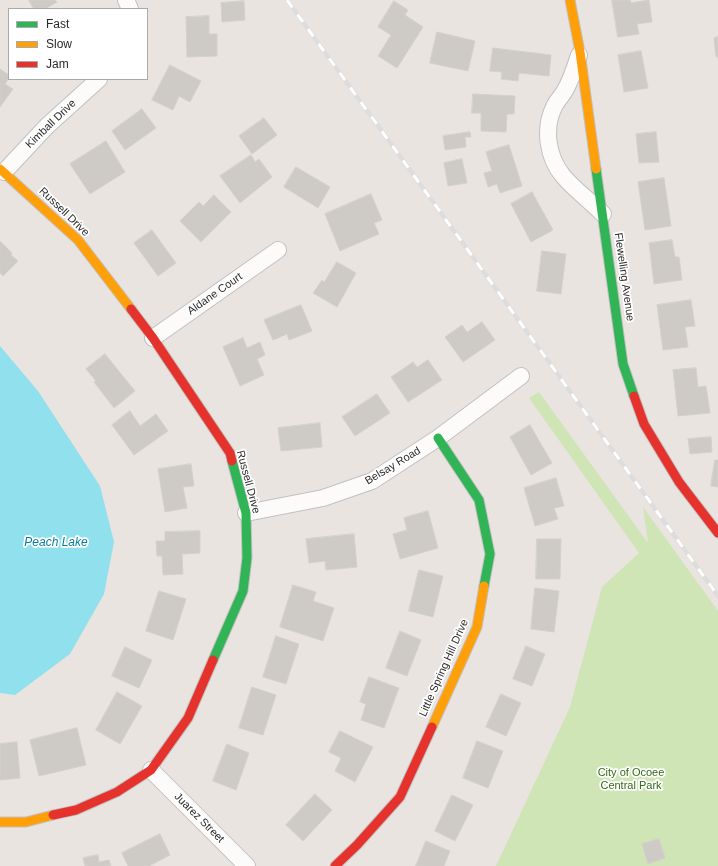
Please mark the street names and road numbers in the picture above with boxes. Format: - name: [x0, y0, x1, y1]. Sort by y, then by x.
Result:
- street label: Kimball Drive: [23, 97, 79, 151]
- street label: Russell Drive: [36, 185, 92, 239]
- street label: Flewelling Avenue: [611, 232, 637, 322]
- street label: Aldane Court: [185, 270, 245, 318]
- street label: Belsay Road: [363, 444, 423, 488]
- street label: Russell Drive: [233, 449, 263, 515]
- street label: Little Spring Hill Drive: [417, 617, 471, 719]
- street label: Juarez Street: [171, 790, 227, 846]

